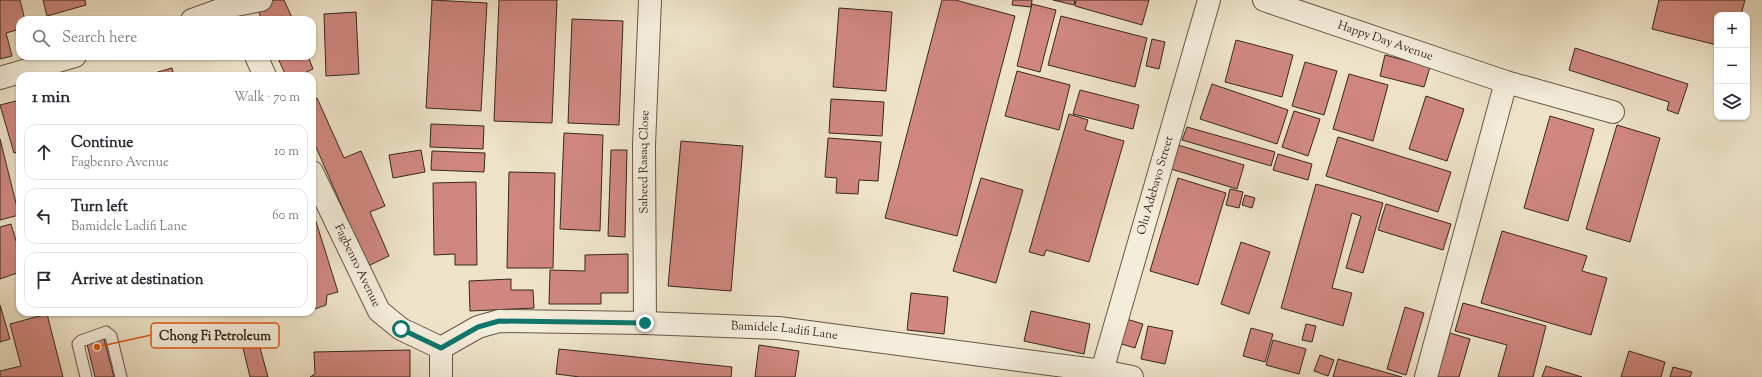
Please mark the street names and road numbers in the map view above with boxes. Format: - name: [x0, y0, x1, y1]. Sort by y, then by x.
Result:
- street label: Happy Day Avenue: [1335, 17, 1436, 66]
- street label: Saheed Rasaq Close: [635, 109, 654, 214]
- street label: Olu Adebayo Street: [1133, 134, 1178, 237]
- street label: Fagbenro Avenue: [329, 221, 385, 311]
- street label: Bamidele Ladifi Lane: [731, 317, 839, 345]

